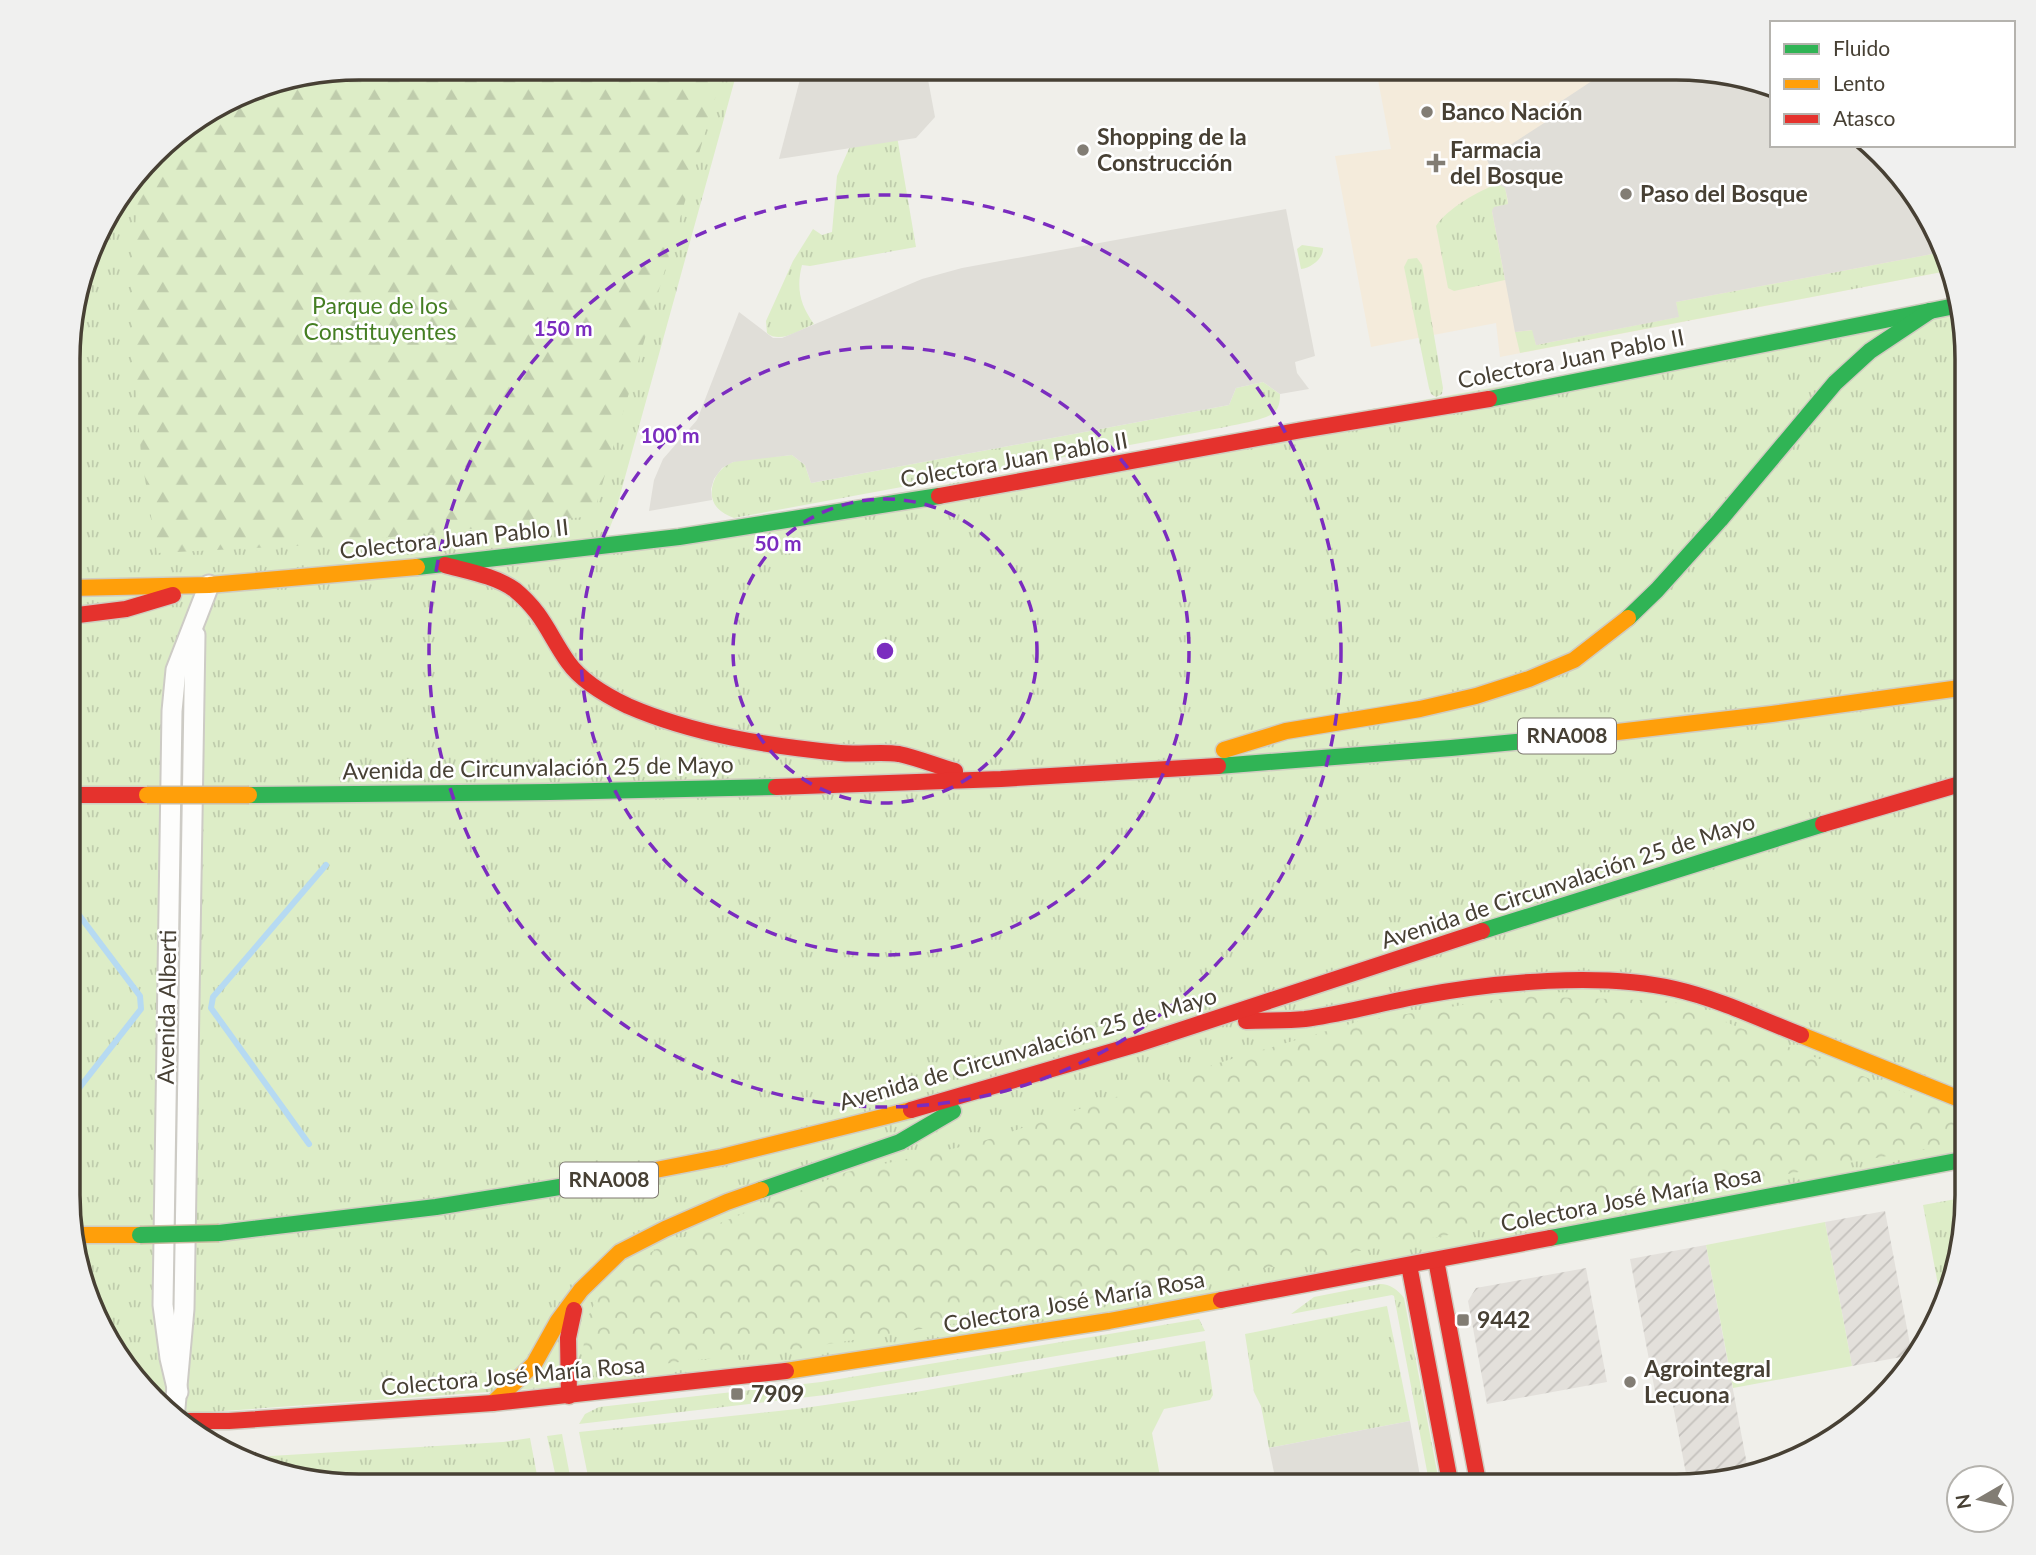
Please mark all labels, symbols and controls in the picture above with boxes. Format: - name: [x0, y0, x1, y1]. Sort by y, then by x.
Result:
- legend: [1770, 21, 2015, 147]
- text: Fluido: [1833, 35, 1890, 60]
- text: Lento: [1833, 70, 1885, 95]
- place label: Banco Nación: [1441, 97, 1583, 125]
- marker: Banco Nación: [1419, 104, 1435, 120]
- text: Atasco: [1833, 105, 1895, 130]
- place label: Shopping de la Construcción: [1097, 122, 1247, 176]
- place label: Farmacia del Bosque: [1450, 135, 1563, 189]
- marker: Shopping de la Construcción: [1075, 142, 1091, 158]
- marker: Farmacia del Bosque: [1428, 155, 1444, 171]
- place label: Paso del Bosque: [1640, 179, 1808, 207]
- marker: Paso del Bosque: [1618, 186, 1634, 202]
- park label: Parque de los Constituyentes: [304, 291, 456, 345]
- text: 150 m: [533, 315, 593, 340]
- street label: Colectora Juan Pablo II: [1455, 322, 1686, 394]
- text: 100 m: [640, 422, 700, 447]
- street label: Colectora Juan Pablo II: [898, 425, 1130, 493]
- street label: Colectora Juan Pablo II: [338, 512, 570, 564]
- text: 50 m: [754, 530, 802, 555]
- centre of rings: [873, 639, 897, 663]
- road number: RNA008: [1518, 718, 1616, 754]
- street label: Avenida de Circunvalación 25 de Mayo: [342, 750, 734, 784]
- street label: Avenida de Circunvalación 25 de Mayo: [1377, 806, 1758, 954]
- street label: Avenida Alberti: [151, 929, 181, 1085]
- street label: Avenida de Circunvalación 25 de Mayo: [836, 981, 1220, 1115]
- street label: Colectora José María Rosa: [1498, 1159, 1763, 1237]
- road number: RNA008: [560, 1162, 658, 1198]
- street label: Colectora José María Rosa: [941, 1264, 1207, 1338]
- place label: 9442: [1477, 1305, 1530, 1333]
- marker: 9442: [1455, 1312, 1471, 1328]
- street label: Colectora José María Rosa: [380, 1350, 646, 1400]
- place label: Agrointegral Lecuona: [1643, 1354, 1771, 1408]
- marker: Agrointegral Lecuona: [1622, 1374, 1638, 1390]
- place label: 7909: [751, 1379, 804, 1407]
- marker: 7909: [729, 1386, 745, 1402]
- north arrow: [1945, 1464, 2015, 1534]
- text: N: [1950, 1493, 1975, 1511]

